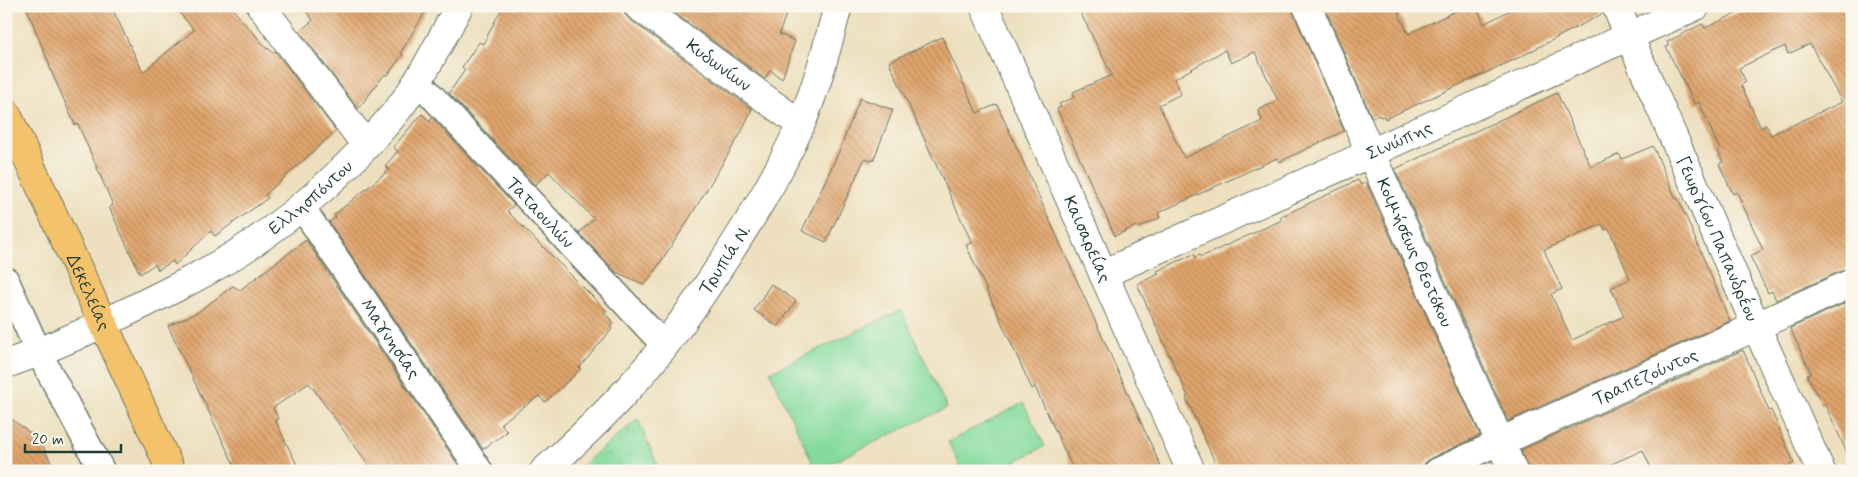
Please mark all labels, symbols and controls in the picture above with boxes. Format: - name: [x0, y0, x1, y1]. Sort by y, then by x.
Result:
- street label: Κυδωνίων: [681, 34, 756, 98]
- street label: Σινώπης: [1363, 116, 1436, 166]
- street label: Γεωργίου Παπανδρέου: [1670, 153, 1764, 326]
- street label: Ελλησπόντου: [264, 155, 358, 241]
- street label: Ταταουλών: [500, 172, 579, 254]
- street label: Κοιμήσεως Θεοτόκου: [1370, 174, 1458, 331]
- street label: Καισαρείας: [1057, 192, 1117, 287]
- street label: Τρυπιά Ν.: [694, 221, 757, 300]
- street label: Δεκελείας: [60, 250, 116, 335]
- street label: Μαγνησίας: [354, 294, 426, 384]
- street label: Τραπεζούντος: [1589, 343, 1702, 412]
- scale bar: [25, 422, 121, 454]
- text: 20 m: [32, 430, 64, 450]

